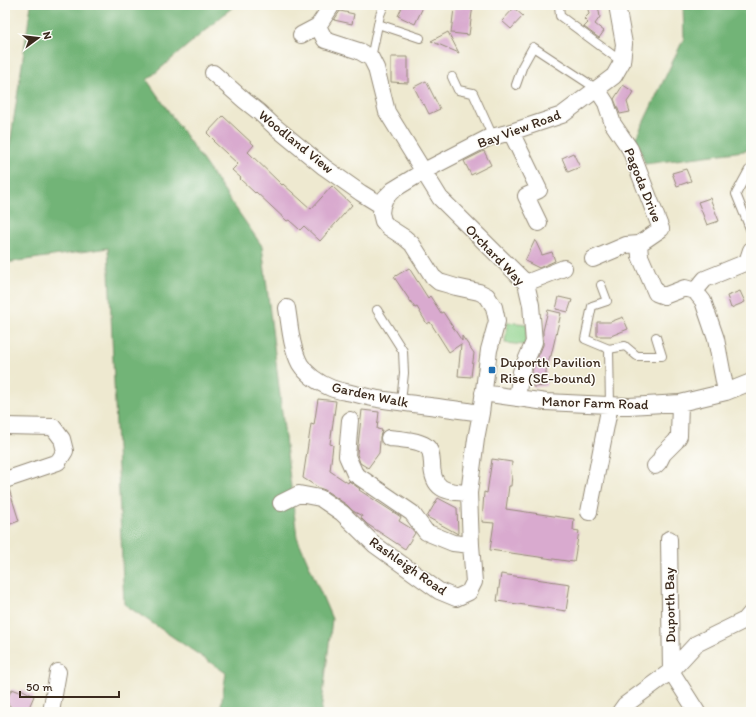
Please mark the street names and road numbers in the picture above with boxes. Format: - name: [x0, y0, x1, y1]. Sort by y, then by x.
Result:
- street label: Bay View Road: [475, 106, 563, 152]
- street label: Woodland View: [255, 107, 337, 178]
- street label: Pagoda Drive: [620, 145, 666, 225]
- street label: Orchard Way: [462, 221, 529, 289]
- street label: Garden Walk: [330, 379, 410, 411]
- street label: Manor Farm Road: [541, 393, 649, 413]
- street label: Rashleigh Road: [366, 533, 450, 599]
- street label: Duporth Bay: [661, 567, 679, 643]

